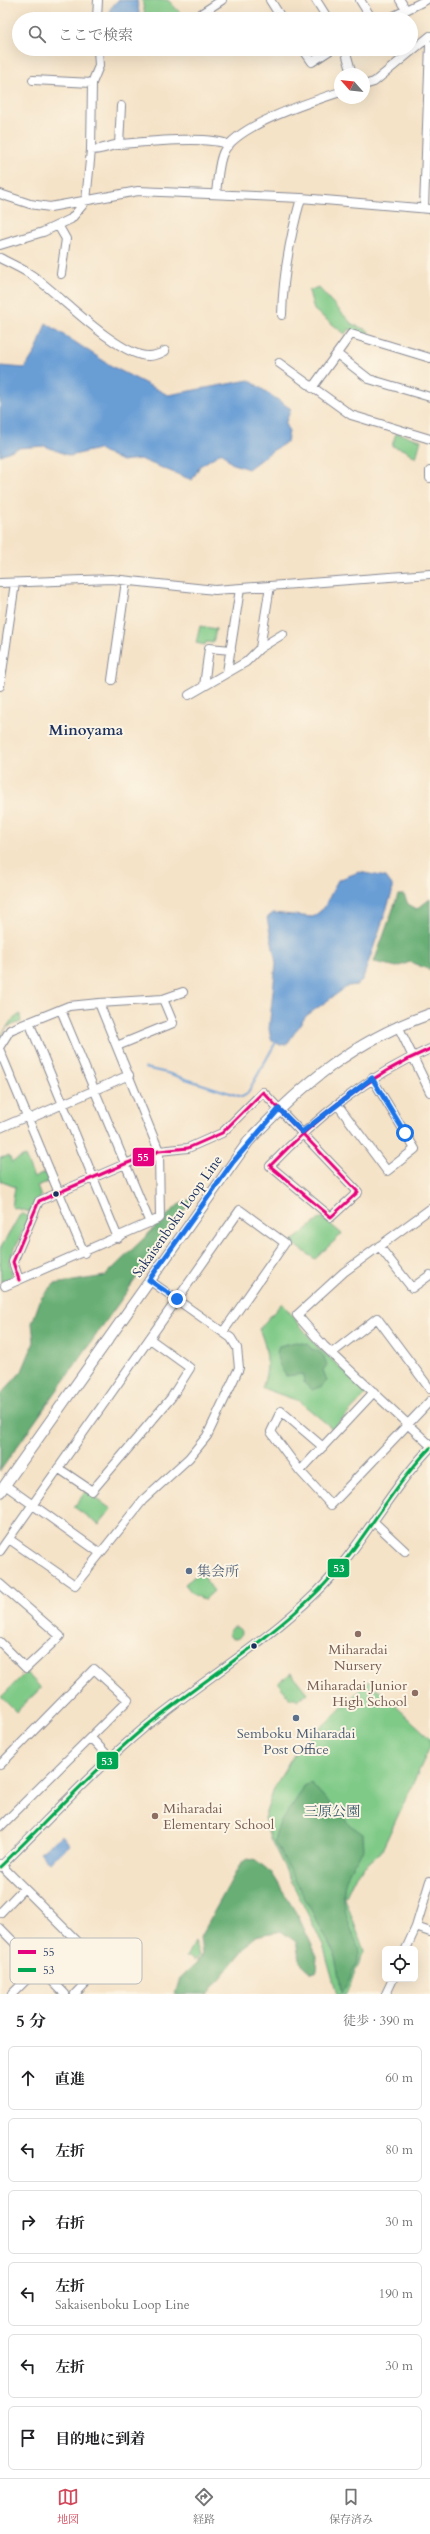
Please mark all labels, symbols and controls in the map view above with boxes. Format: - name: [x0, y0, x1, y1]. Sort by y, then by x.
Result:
- search box: [12, 12, 418, 56]
- icon: search: [26, 23, 48, 45]
- text: ここで検索: [58, 25, 133, 45]
- north arrow: [334, 68, 370, 104]
- district label: Minoyama: [49, 720, 124, 740]
- route start: [396, 1124, 414, 1142]
- line badge: 55: [132, 1147, 155, 1167]
- text: 55: [137, 1150, 149, 1165]
- street label: Sakaisenboku Loop Line: [128, 1151, 227, 1281]
- unlabelled marker: [51, 1189, 61, 1199]
- route end: [168, 1290, 186, 1308]
- line badge: 53: [327, 1558, 350, 1578]
- text: 53: [333, 1561, 345, 1576]
- place label: 集会所: [197, 1562, 239, 1581]
- marker: 集会所: [184, 1566, 194, 1576]
- marker: Miharadai Nursery: [353, 1629, 363, 1639]
- place label: Miharadai Nursery: [328, 1640, 388, 1675]
- unlabelled marker: [249, 1641, 259, 1651]
- place label: Miharadai Junior High School: [307, 1676, 408, 1711]
- marker: Miharadai Junior High School: [410, 1688, 420, 1698]
- marker: Semboku Miharadai Post Office: [291, 1713, 301, 1723]
- place label: Semboku Miharadai Post Office: [237, 1724, 355, 1759]
- line badge: 53: [96, 1751, 119, 1770]
- text: 53: [101, 1754, 113, 1769]
- place label: Miharadai Elementary School: [163, 1799, 275, 1834]
- park label: 三原公園: [304, 1802, 360, 1821]
- marker: Miharadai Elementary School: [150, 1811, 160, 1821]
- legend: [10, 1938, 142, 1984]
- text: 55: [43, 1945, 54, 1960]
- map controls: [382, 1946, 418, 1982]
- button: locate: [382, 1946, 418, 1982]
- text: 53: [43, 1963, 55, 1978]
- text: 5 分: [16, 2010, 46, 2033]
- text: 徒歩 · 390 m: [343, 2012, 414, 2030]
- icon: ahead: [17, 2067, 39, 2089]
- text: 直進: [55, 2069, 85, 2089]
- text: 60 m: [385, 2069, 413, 2087]
- icon: left: [17, 2139, 39, 2161]
- text: 左折: [55, 2141, 85, 2161]
- text: 80 m: [385, 2141, 413, 2159]
- icon: right: [17, 2211, 39, 2233]
- text: 右折: [55, 2213, 85, 2233]
- text: 30 m: [385, 2213, 413, 2231]
- text: 左折: [55, 2276, 85, 2296]
- icon: left: [17, 2283, 39, 2305]
- text: 190 m: [379, 2285, 413, 2303]
- text: Sakaisenboku Loop Line: [55, 2296, 190, 2314]
- icon: left: [17, 2355, 39, 2377]
- text: 左折: [55, 2357, 85, 2377]
- text: 30 m: [385, 2357, 413, 2375]
- icon: arrive: [17, 2427, 39, 2449]
- text: 目的地に到着: [55, 2429, 145, 2449]
- tab: 地図: [57, 2486, 79, 2527]
- tab: 経路: [193, 2486, 215, 2527]
- tab: 保存済み: [329, 2486, 373, 2527]

